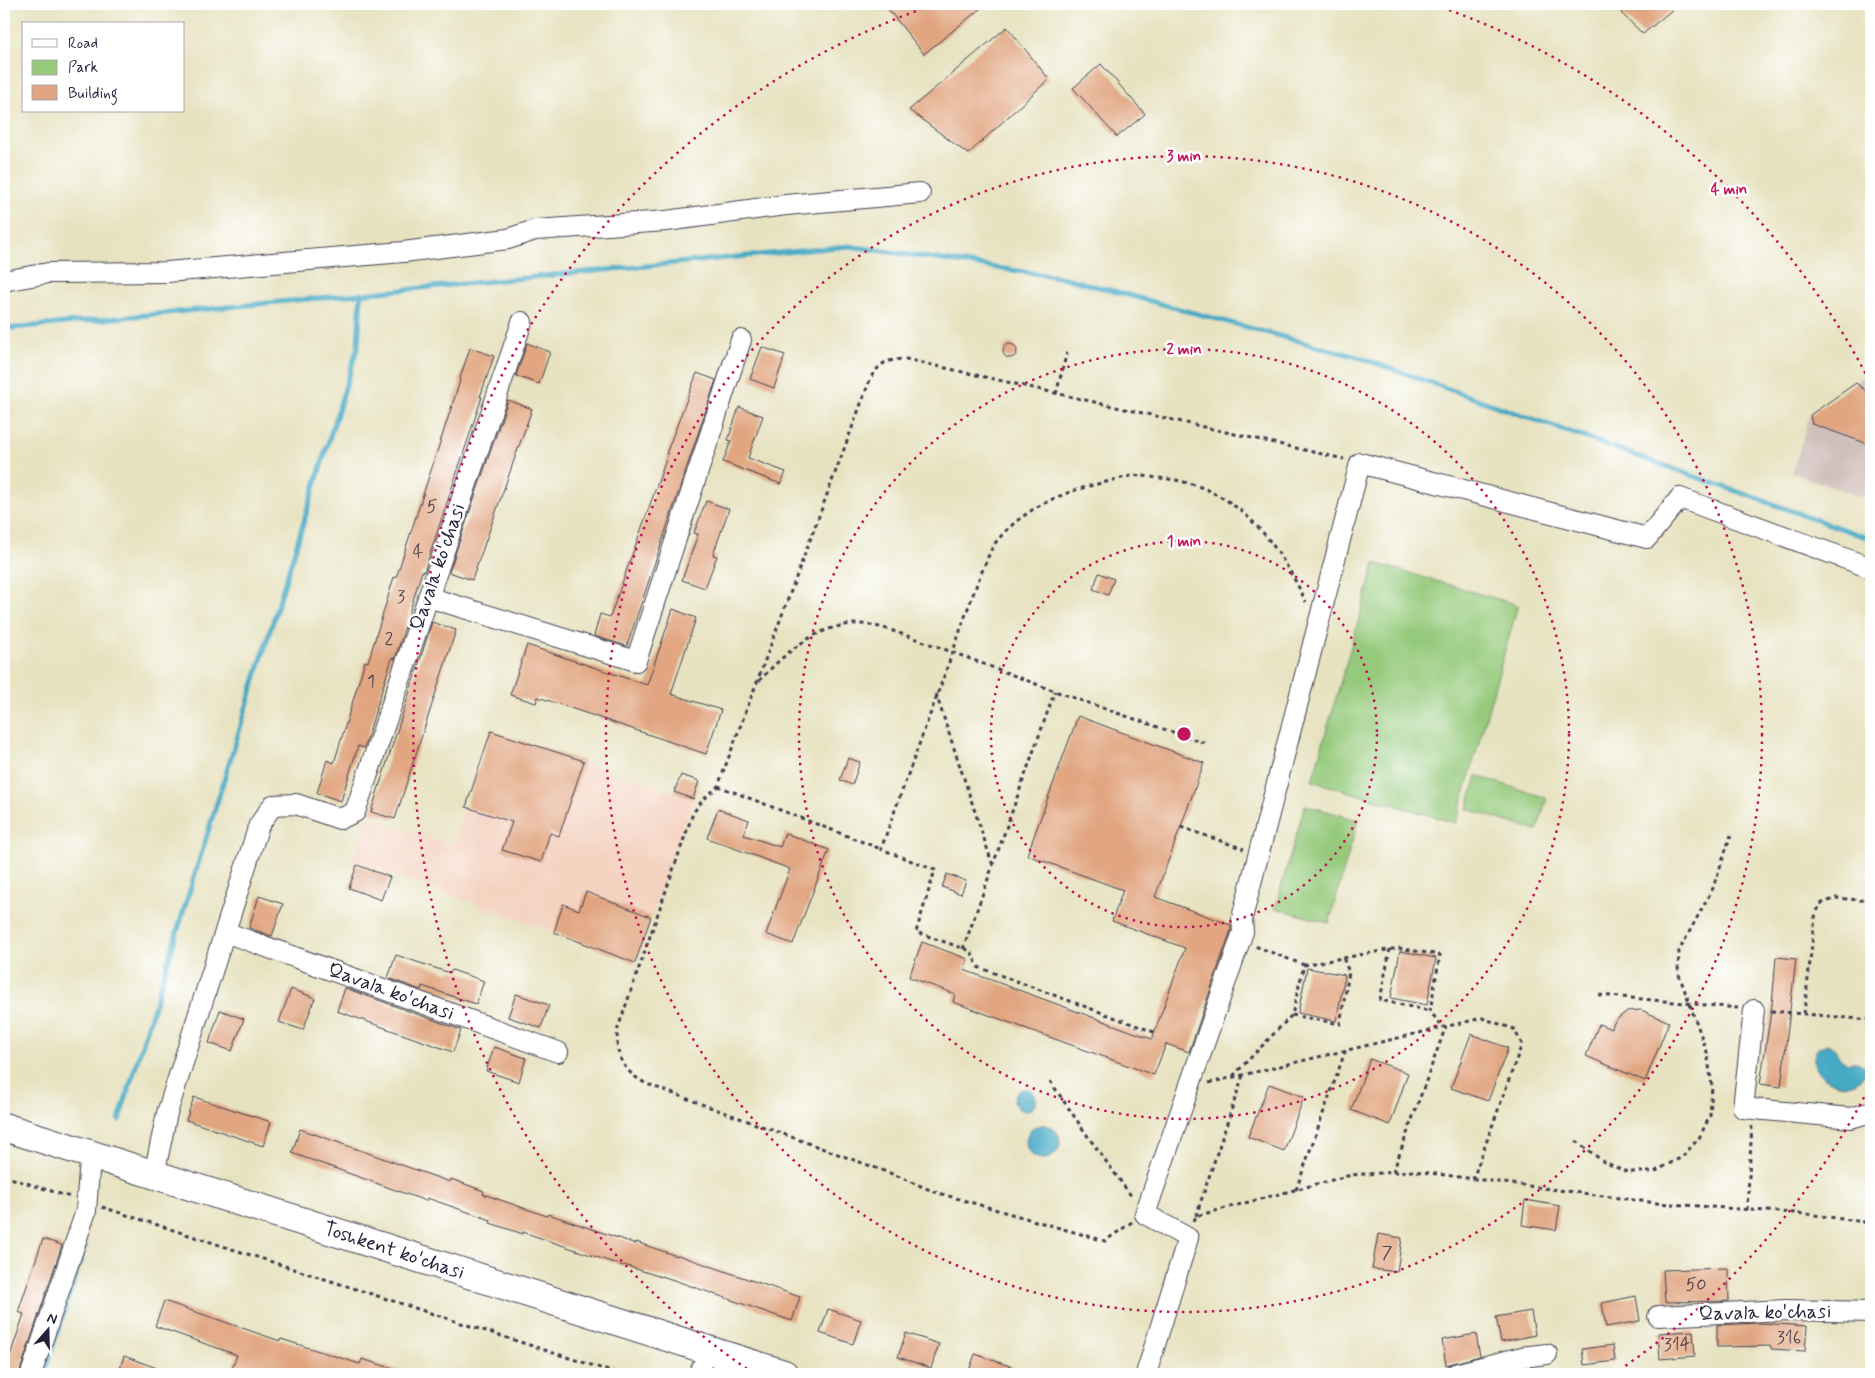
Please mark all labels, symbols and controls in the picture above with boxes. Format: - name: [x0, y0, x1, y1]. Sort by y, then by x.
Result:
- legend: [22, 22, 185, 112]
- text: Road: [68, 34, 98, 54]
- text: Park: [68, 58, 98, 78]
- text: Building: [68, 84, 118, 105]
- text: 3 min: [1167, 147, 1201, 167]
- text: 4 min: [1711, 180, 1747, 200]
- text: 2 min: [1166, 340, 1202, 360]
- house number: 5: [427, 495, 438, 519]
- street label: Qavala ko'chasi: [404, 500, 472, 634]
- text: 1 min: [1167, 532, 1201, 552]
- house number: 4: [413, 540, 423, 564]
- house number: 3: [397, 585, 405, 609]
- house number: 2: [385, 627, 394, 651]
- house number: 1: [367, 670, 375, 694]
- centre of rings: [1175, 725, 1193, 743]
- street label: Qavala ko'chasi: [324, 957, 458, 1027]
- street label: Toshkent ko'chasi: [320, 1216, 468, 1286]
- house number: 7: [1382, 1241, 1393, 1265]
- house number: 50: [1685, 1273, 1707, 1297]
- street label: Qavala ko'chasi: [1698, 1298, 1832, 1328]
- north arrow: [22, 1306, 72, 1356]
- text: N: [45, 1309, 60, 1329]
- house number: 316: [1777, 1326, 1801, 1350]
- house number: 314: [1664, 1333, 1691, 1357]

